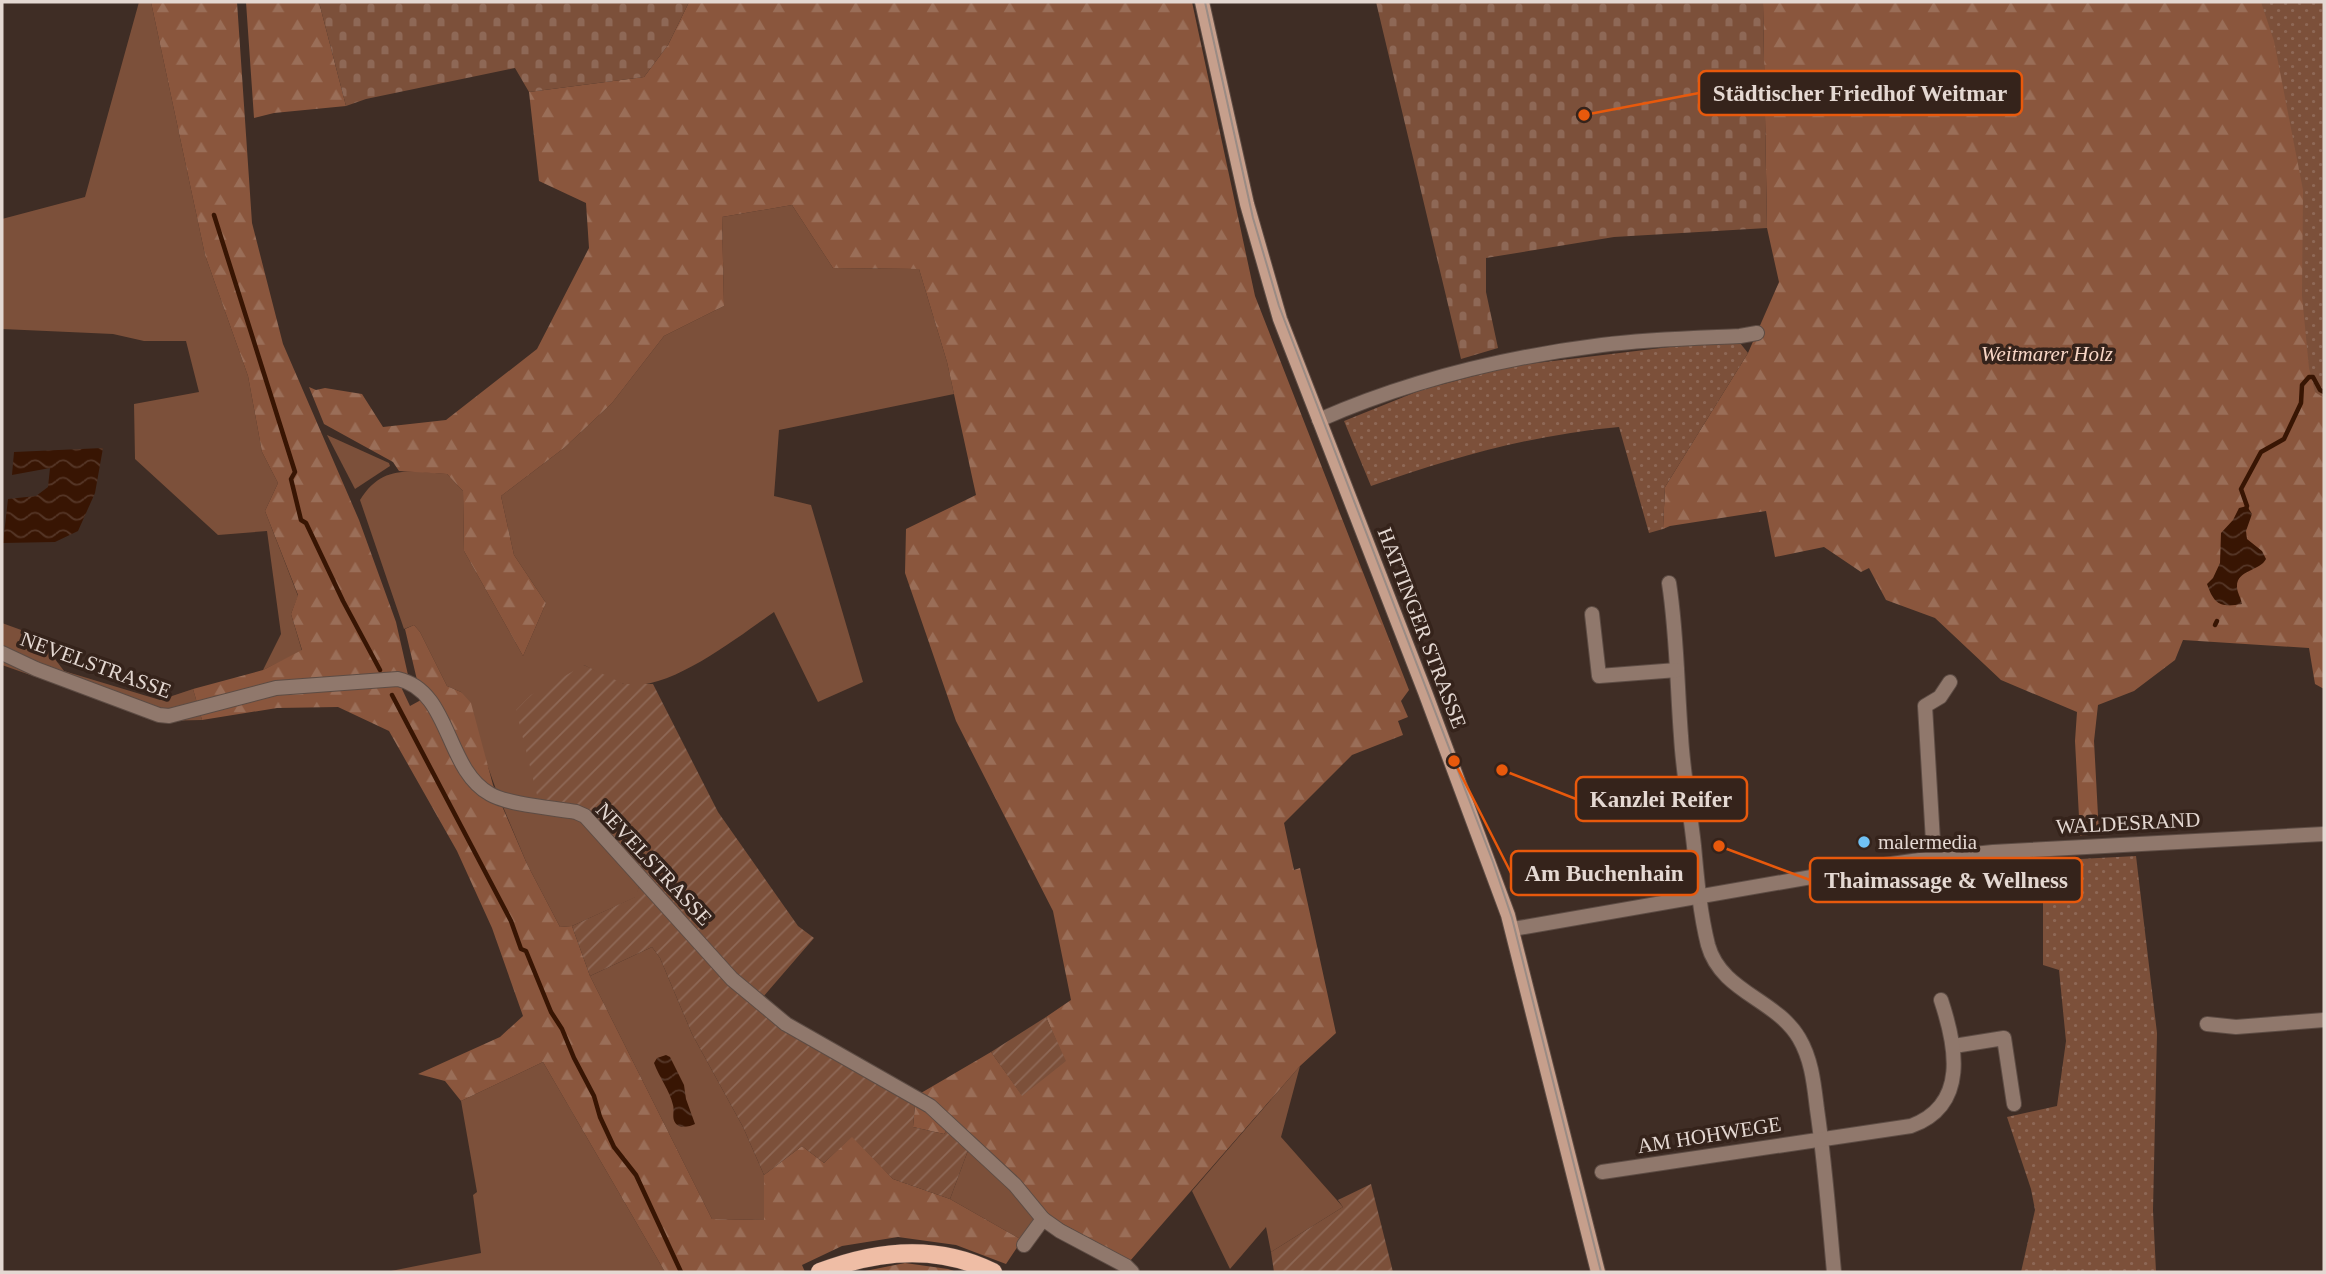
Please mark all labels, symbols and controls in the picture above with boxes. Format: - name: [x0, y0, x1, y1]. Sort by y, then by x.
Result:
- callout: Städtischer Friedhof Weitmar: [1699, 71, 2022, 115]
- text: Städtischer Friedhof Weitmar: [1713, 81, 2007, 106]
- park label: Weitmarer Holz: [1981, 342, 2113, 366]
- street label: HATTINGER STRASSE: [1373, 524, 1471, 732]
- street label: NEVELSTRASSE: [17, 627, 175, 703]
- callout: Kanzlei Reifer: [1576, 777, 1747, 821]
- text: Kanzlei Reifer: [1590, 787, 1732, 812]
- street label: NEVELSTRASSE: [591, 798, 717, 930]
- street label: WALDESRAND: [2055, 807, 2201, 839]
- place label: malermedia: [1878, 830, 1978, 854]
- marker: malermedia: [1856, 834, 1872, 850]
- callout: Am Buchenhain: [1511, 851, 1698, 895]
- callout: Thaimassage & Wellness: [1810, 858, 2082, 902]
- text: Am Buchenhain: [1524, 861, 1684, 886]
- text: Thaimassage & Wellness: [1824, 868, 2068, 893]
- street label: AM HOHWEGE: [1635, 1112, 1783, 1158]

